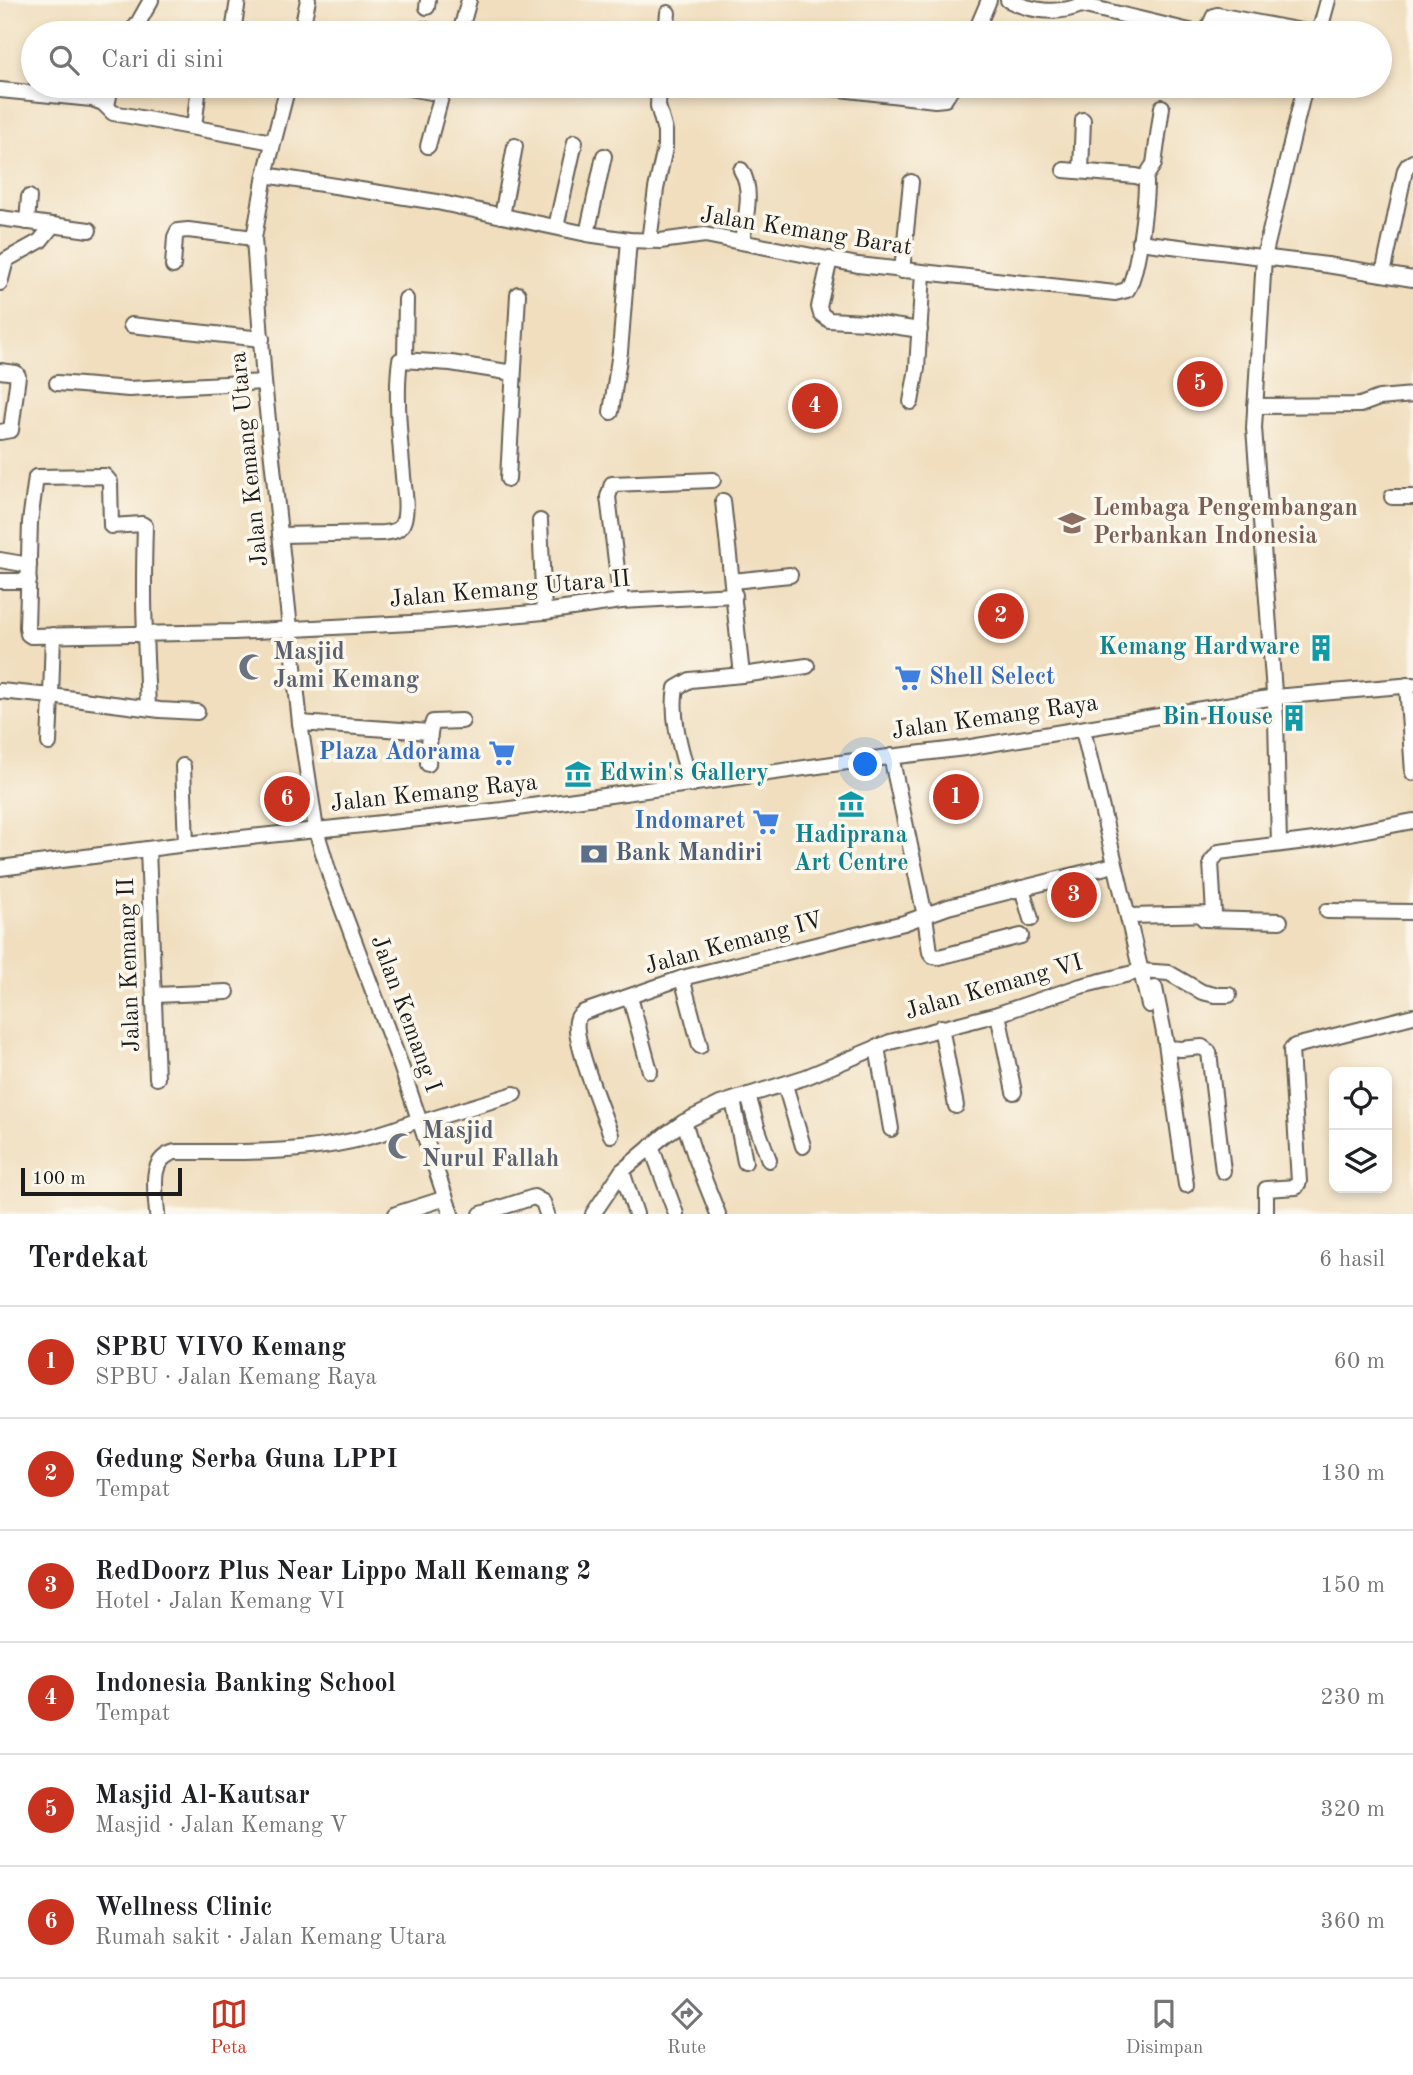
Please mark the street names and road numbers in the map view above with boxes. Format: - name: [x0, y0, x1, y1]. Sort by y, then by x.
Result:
- street label: Jalan Kemang Barat: [698, 203, 914, 261]
- street label: Jalan Kemang Utara: [227, 350, 273, 568]
- street label: Jalan Kemang Utara II: [388, 568, 632, 612]
- street label: Jalan Kemang Raya: [890, 692, 1100, 744]
- street label: Jalan Kemang Raya: [329, 771, 539, 817]
- street label: Jalan Kemang II: [115, 877, 145, 1053]
- street label: Jalan Kemang IV: [642, 909, 826, 979]
- street label: Jalan Kemang I: [366, 932, 444, 1096]
- street label: Jalan Kemang VI: [902, 951, 1086, 1025]

